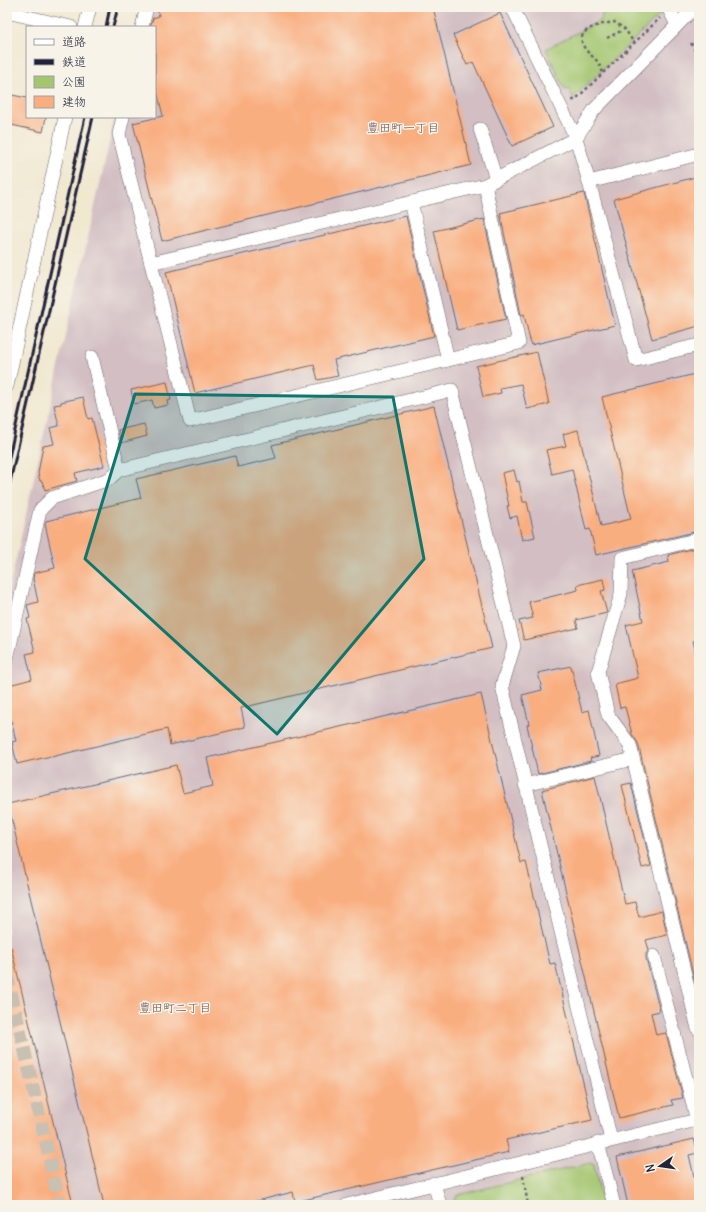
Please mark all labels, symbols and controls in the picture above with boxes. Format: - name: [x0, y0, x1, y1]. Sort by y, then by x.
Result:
- legend: [26, 26, 156, 118]
- text: 道路: [62, 34, 86, 49]
- text: 鉄道: [62, 54, 86, 69]
- text: 公園: [62, 74, 86, 89]
- text: 建物: [62, 94, 86, 109]
- district label: 豊田町一丁目: [367, 120, 439, 135]
- district label: 豊田町二丁目: [139, 1000, 211, 1015]
- north arrow: [640, 1146, 680, 1186]
- text: N: [643, 1163, 658, 1174]

